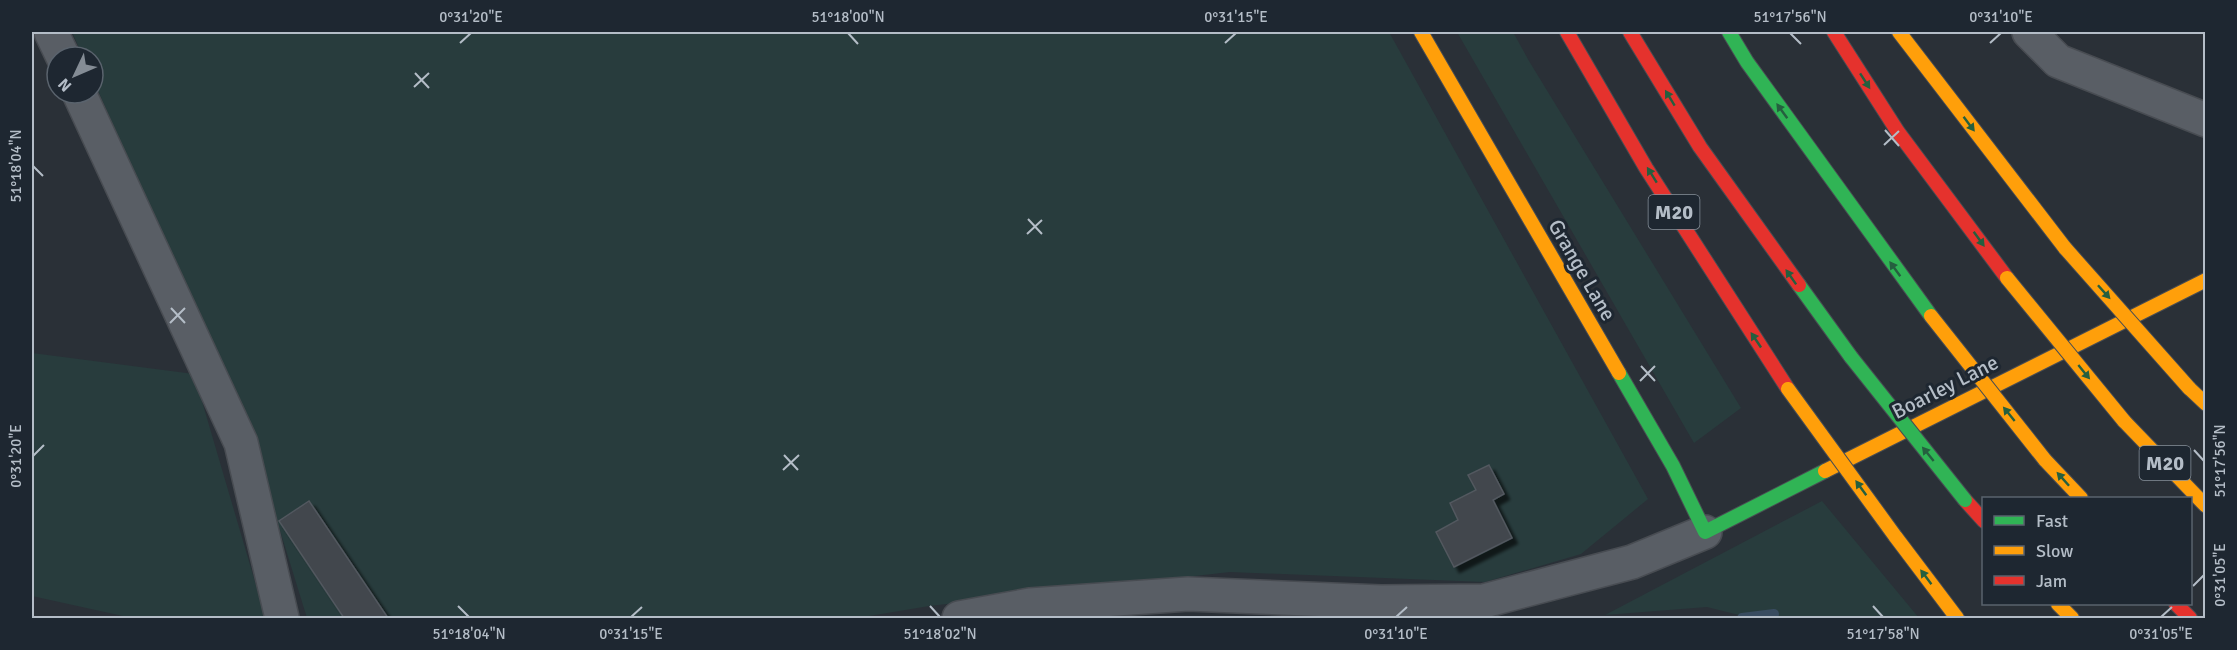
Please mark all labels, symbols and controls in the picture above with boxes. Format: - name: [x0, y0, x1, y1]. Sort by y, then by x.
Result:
- text: 0°31'20"E: [439, 8, 503, 26]
- text: 51°18'00"N: [811, 8, 885, 26]
- text: 0°31'15"E: [1204, 8, 1268, 26]
- text: 51°17'56"N: [1753, 8, 1827, 26]
- text: 0°31'10"E: [1969, 8, 2033, 26]
- north arrow: [45, 45, 105, 105]
- one-way arrow: [1860, 73, 1871, 89]
- text: N: [54, 74, 76, 96]
- one-way arrow: [1664, 90, 1675, 106]
- one-way arrow: [1776, 104, 1788, 120]
- one-way arrow: [1962, 116, 1975, 132]
- text: 51°18'04"N: [7, 129, 25, 203]
- one-way arrow: [1646, 167, 1657, 183]
- road number: M20: [1648, 195, 1700, 229]
- street label: Grange Lane: [1543, 215, 1621, 325]
- one-way arrow: [1973, 230, 1985, 246]
- one-way arrow: [1890, 262, 1902, 277]
- one-way arrow: [1785, 269, 1797, 285]
- one-way arrow: [2097, 284, 2111, 299]
- one-way arrow: [1751, 332, 1762, 348]
- street label: Boarley Lane: [1887, 349, 2003, 425]
- one-way arrow: [2077, 364, 2090, 379]
- one-way arrow: [2002, 406, 2015, 422]
- text: 0°31'20"E: [7, 424, 25, 488]
- text: 51°17'56"N: [2211, 424, 2229, 498]
- road number: M20: [2140, 446, 2190, 480]
- one-way arrow: [1923, 447, 1935, 462]
- one-way arrow: [2057, 472, 2070, 487]
- one-way arrow: [1855, 480, 1867, 496]
- legend: [1982, 497, 2192, 605]
- text: Fast: [2036, 510, 2068, 532]
- text: Slow: [2036, 540, 2073, 562]
- text: 0°31'05"E: [2211, 543, 2229, 607]
- one-way arrow: [1920, 569, 1932, 585]
- text: Jam: [2036, 570, 2067, 592]
- text: 51°18'04"N: [432, 625, 506, 643]
- text: 0°31'15"E: [599, 625, 663, 643]
- text: 51°18'02"N: [903, 625, 977, 643]
- text: 0°31'10"E: [1364, 625, 1428, 643]
- text: 51°17'58"N: [1846, 625, 1920, 643]
- text: 0°31'05"E: [2129, 625, 2193, 643]

